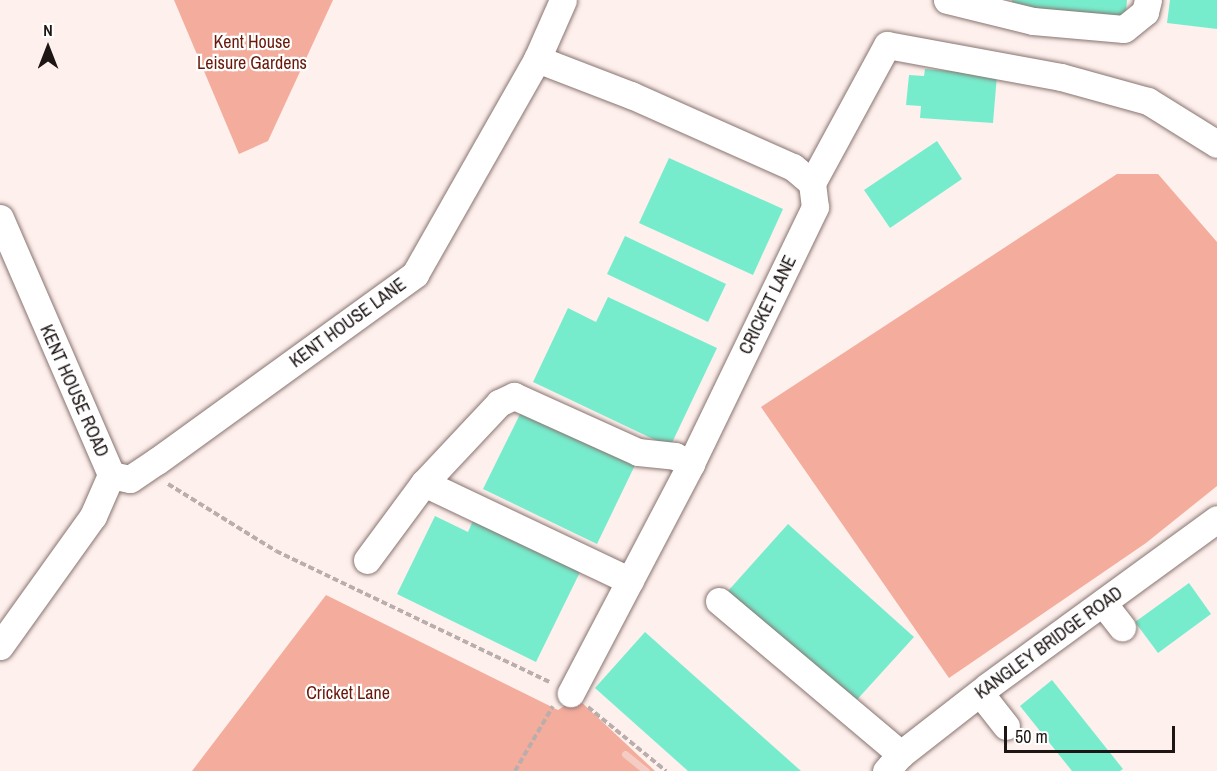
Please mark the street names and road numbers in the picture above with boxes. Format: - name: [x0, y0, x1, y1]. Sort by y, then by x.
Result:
- street label: CRICKET LANE: [735, 252, 801, 358]
- street label: KENT HOUSE LANE: [286, 274, 410, 372]
- street label: KENT HOUSE ROAD: [35, 321, 113, 461]
- street label: KANGLEY BRIDGE ROAD: [971, 582, 1127, 704]

